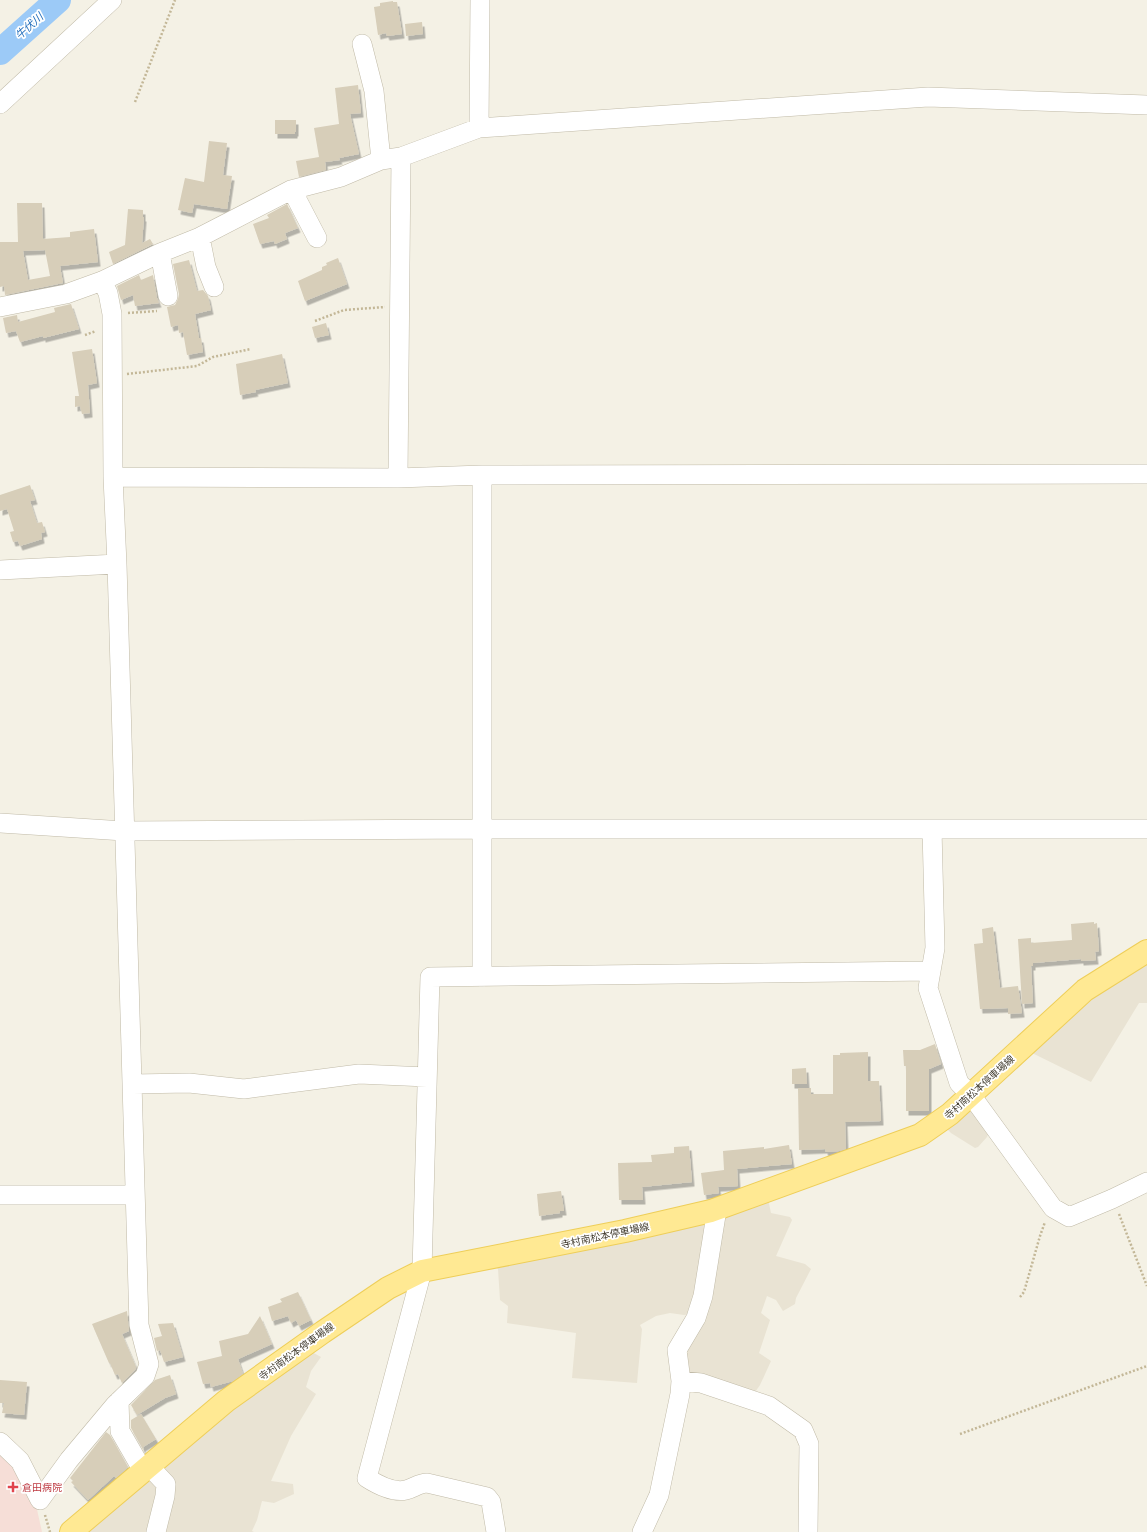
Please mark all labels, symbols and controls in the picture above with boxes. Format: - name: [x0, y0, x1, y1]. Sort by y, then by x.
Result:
- water label: 牛伏川: [13, 10, 47, 42]
- street label: 寺村南松本停車場線: [942, 1053, 1017, 1122]
- street label: 寺村南松本停車場線: [560, 1221, 650, 1251]
- street label: 寺村南松本停車場線: [257, 1321, 337, 1383]
- marker: 倉田病院: [7, 1481, 19, 1493]
- place label: 倉田病院: [22, 1482, 62, 1494]

